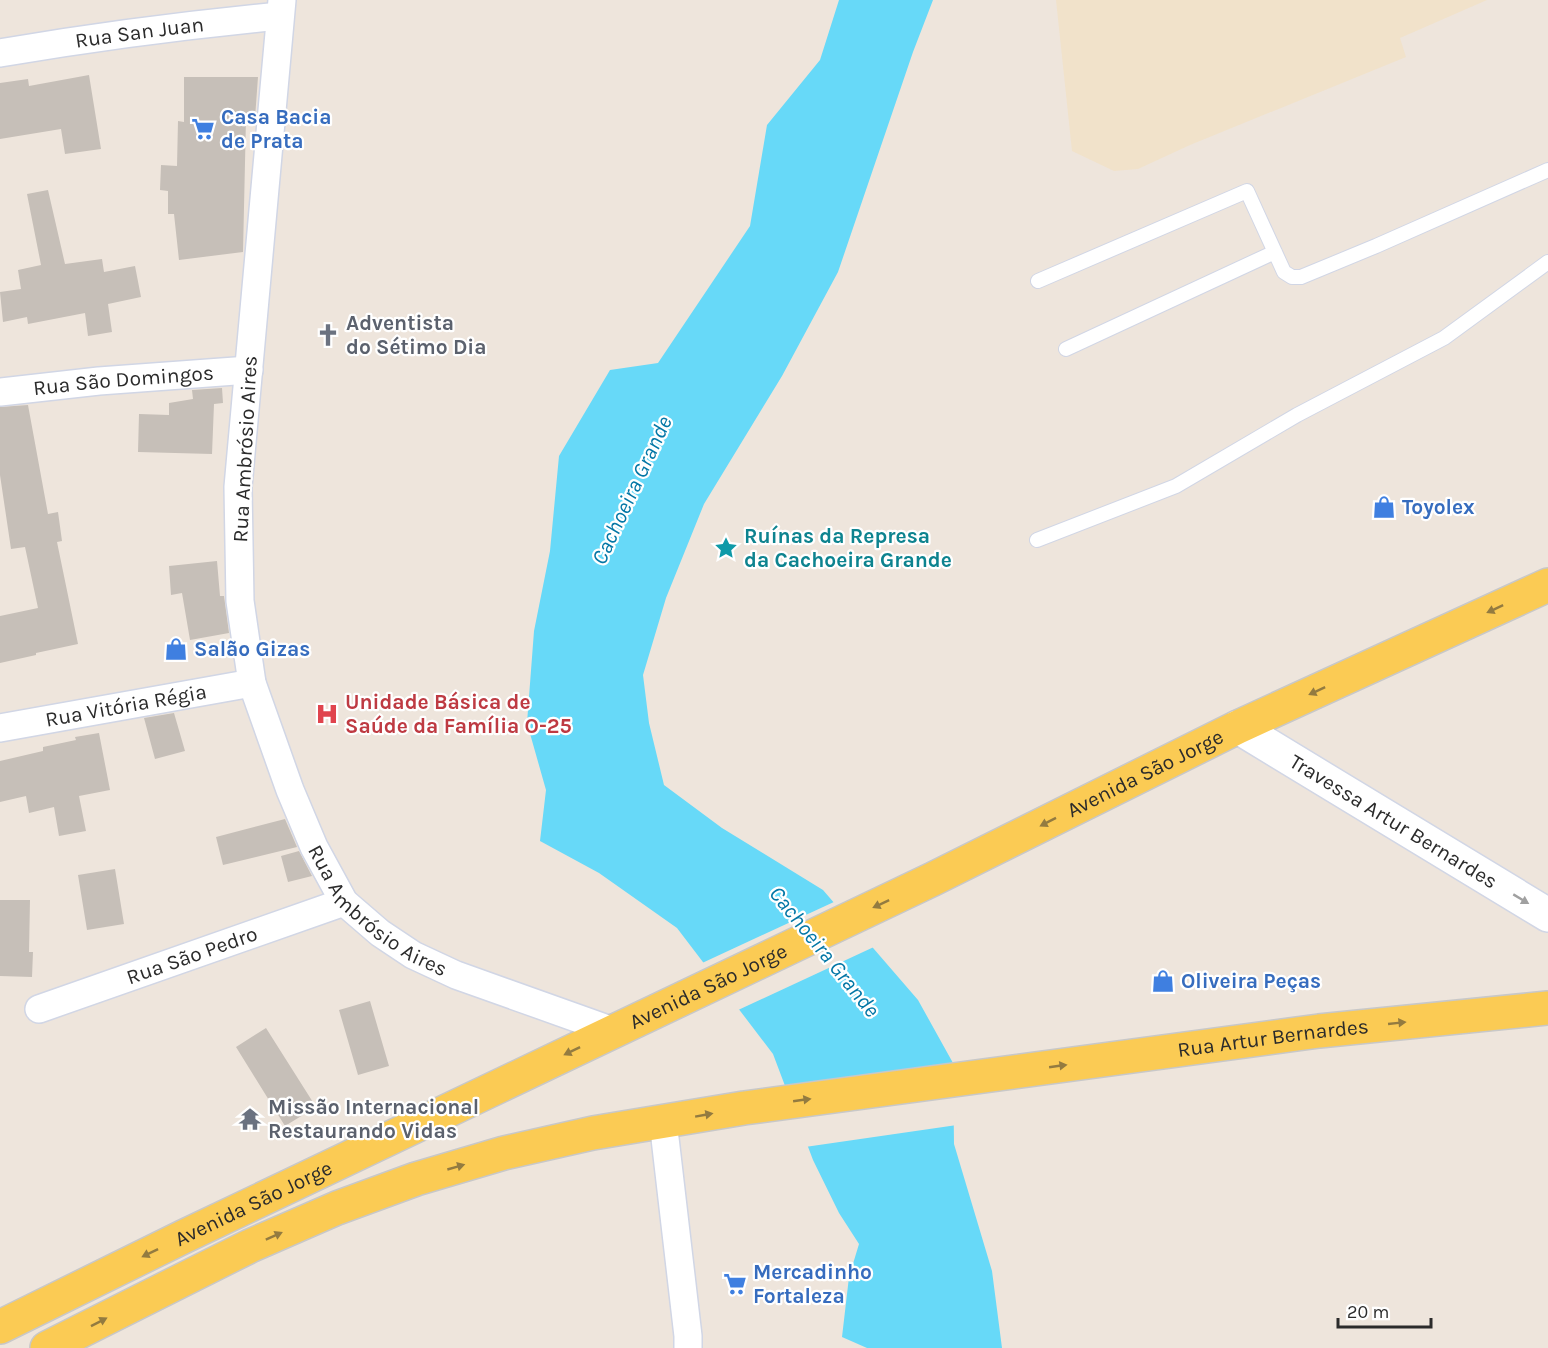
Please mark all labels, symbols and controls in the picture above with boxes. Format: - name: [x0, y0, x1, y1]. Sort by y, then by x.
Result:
- street label: Rua San Juan: [74, 12, 205, 53]
- place label: Casa Bacia de Prata: [221, 105, 331, 153]
- supermarket icon: Casa Bacia de Prata: [190, 116, 216, 142]
- place label: Adventista do Sétimo Dia: [346, 311, 487, 359]
- church icon: Adventista do Sétimo Dia: [315, 322, 341, 348]
- street label: Rua Ambrósio Aires: [228, 355, 262, 543]
- street label: Rua São Domingos: [32, 361, 215, 400]
- water label: Cachoeira Grande: [586, 412, 678, 569]
- shop icon: Toyolex: [1371, 494, 1397, 520]
- place label: Toyolex: [1402, 495, 1475, 519]
- place label: Ruínas da Represa da Cachoeira Grande: [744, 524, 952, 572]
- place icon: Ruínas da Represa da Cachoeira Grande: [713, 535, 739, 561]
- one-way arrow: [1486, 605, 1503, 614]
- shop icon: Salão Gizas: [163, 636, 189, 662]
- place label: Salão Gizas: [194, 637, 310, 661]
- street label: Rua Vitória Régia: [43, 679, 209, 732]
- one-way arrow: [1309, 686, 1326, 695]
- place label: Unidade Básica de Saúde da Família O-25: [345, 690, 572, 738]
- hospital icon: Unidade Básica de Saúde da Família O-25: [314, 701, 340, 727]
- street label: Avenida São Jorge: [1063, 724, 1227, 822]
- street label: Travessa Artur Bernardes: [1285, 749, 1502, 894]
- one-way arrow: [1039, 817, 1056, 827]
- street label: Rua Ambrósio Aires: [303, 841, 451, 981]
- water label: Cachoeira Grande: [763, 881, 885, 1022]
- one-way arrow: [1513, 893, 1529, 904]
- one-way arrow: [872, 900, 889, 909]
- street label: Rua São Pedro: [123, 921, 260, 989]
- street label: Avenida São Jorge: [626, 938, 791, 1034]
- shop icon: Oliveira Peças: [1150, 968, 1176, 994]
- place label: Oliveira Peças: [1181, 969, 1321, 993]
- street label: Rua Artur Bernardes: [1176, 1014, 1370, 1062]
- one-way arrow: [1388, 1018, 1407, 1028]
- one-way arrow: [564, 1046, 581, 1055]
- one-way arrow: [1049, 1061, 1068, 1071]
- place label: Missão Internacional Restaurando Vidas: [268, 1095, 479, 1143]
- one-way arrow: [793, 1096, 812, 1105]
- temple icon: Missão Internacional Restaurando Vidas: [237, 1106, 263, 1132]
- one-way arrow: [694, 1111, 713, 1120]
- street label: Avenida São Jorge: [171, 1156, 336, 1251]
- one-way arrow: [447, 1162, 465, 1171]
- one-way arrow: [266, 1231, 283, 1240]
- one-way arrow: [142, 1248, 159, 1257]
- place label: Mercadinho Fortaleza: [753, 1260, 872, 1308]
- supermarket icon: Mercadinho Fortaleza: [722, 1271, 748, 1297]
- scale bar: [1338, 1291, 1431, 1329]
- text: 20 m: [1347, 1301, 1389, 1323]
- one-way arrow: [91, 1317, 108, 1327]

